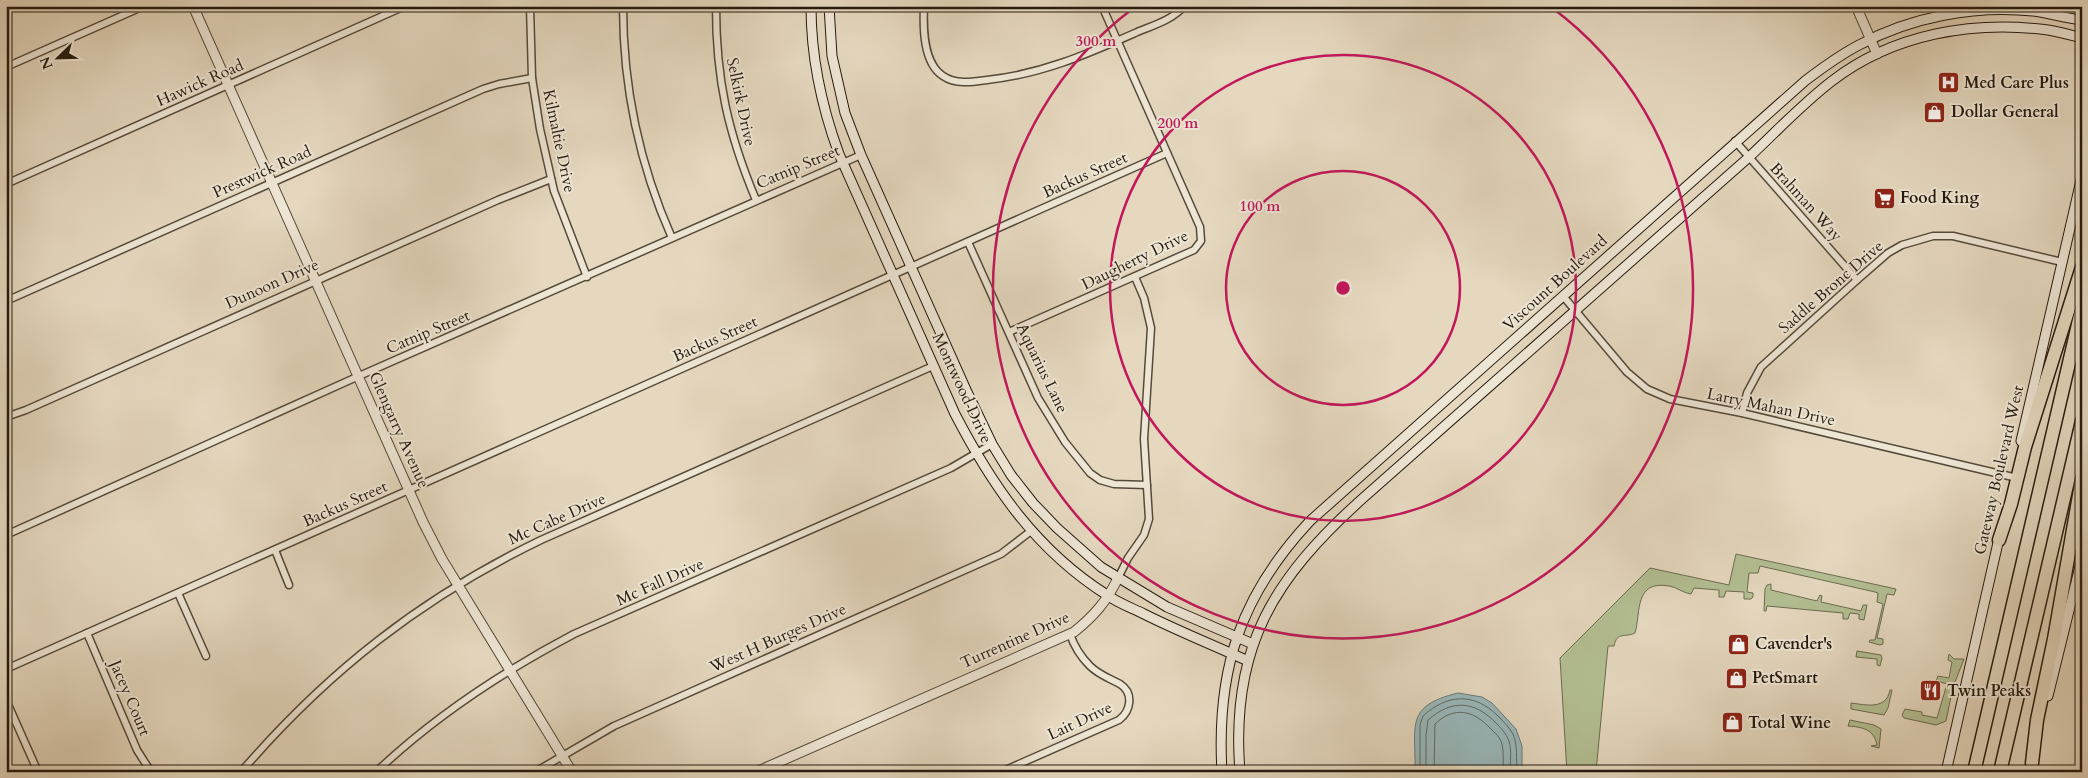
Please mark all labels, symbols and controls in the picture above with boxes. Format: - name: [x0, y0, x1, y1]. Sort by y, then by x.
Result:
- text: 300 m: [1076, 31, 1117, 51]
- north arrow: [32, 32, 82, 82]
- text: N: [35, 54, 58, 72]
- street label: Hawick Road: [153, 54, 247, 112]
- street label: Selkirk Drive: [721, 56, 761, 148]
- hospital icon: Med Care Plus: [1936, 71, 1960, 95]
- place label: Med Care Plus: [1964, 72, 2069, 94]
- street label: Kilmaltie Drive: [537, 87, 581, 195]
- shop icon: Dollar General: [1923, 100, 1947, 124]
- place label: Dollar General: [1951, 101, 2059, 123]
- text: 200 m: [1158, 113, 1199, 133]
- street label: Catnip Street: [753, 139, 843, 195]
- street label: Prestwick Road: [209, 140, 315, 204]
- street label: Backus Street: [1039, 147, 1131, 203]
- street label: Brahman Way: [1765, 158, 1848, 247]
- supermarket icon: Food King: [1872, 186, 1896, 210]
- place label: Food King: [1900, 187, 1979, 209]
- text: 100 m: [1240, 196, 1281, 216]
- street label: Daugherty Drive: [1078, 225, 1192, 295]
- street label: Viscount Boulevard: [1498, 230, 1612, 336]
- street label: Saddle Bronc Drive: [1774, 235, 1888, 339]
- street label: Dunoon Drive: [222, 254, 322, 314]
- centre of rings: [1334, 279, 1352, 297]
- street label: Catnip Street: [383, 304, 473, 360]
- street label: Backus Street: [669, 311, 761, 367]
- street label: Aquarius Lane: [1011, 319, 1073, 417]
- street label: Montwood Drive: [927, 329, 997, 447]
- street label: Glengarry Avenue: [363, 368, 435, 492]
- street label: Larry Mahan Drive: [1705, 383, 1837, 431]
- street label: Gateway Boulevard West: [1969, 383, 2029, 557]
- street label: Backus Street: [299, 476, 391, 532]
- street label: Mc Cabe Drive: [505, 488, 609, 550]
- street label: Mc Fall Drive: [613, 553, 707, 611]
- street label: West H Burges Drive: [705, 598, 850, 678]
- street label: Turrentine Drive: [957, 606, 1073, 674]
- shop icon: Cavender's: [1727, 632, 1751, 656]
- place label: Cavender's: [1755, 633, 1832, 655]
- street label: Jacey Court: [103, 655, 156, 739]
- shop icon: PetSmart: [1724, 666, 1748, 690]
- place label: PetSmart: [1752, 667, 1818, 689]
- restaurant icon: Twin Peaks: [1919, 679, 1943, 703]
- place label: Twin Peaks: [1947, 680, 2031, 702]
- street label: Lait Drive: [1044, 696, 1116, 746]
- shop icon: Total Wine: [1720, 711, 1744, 735]
- place label: Total Wine: [1748, 712, 1831, 734]

